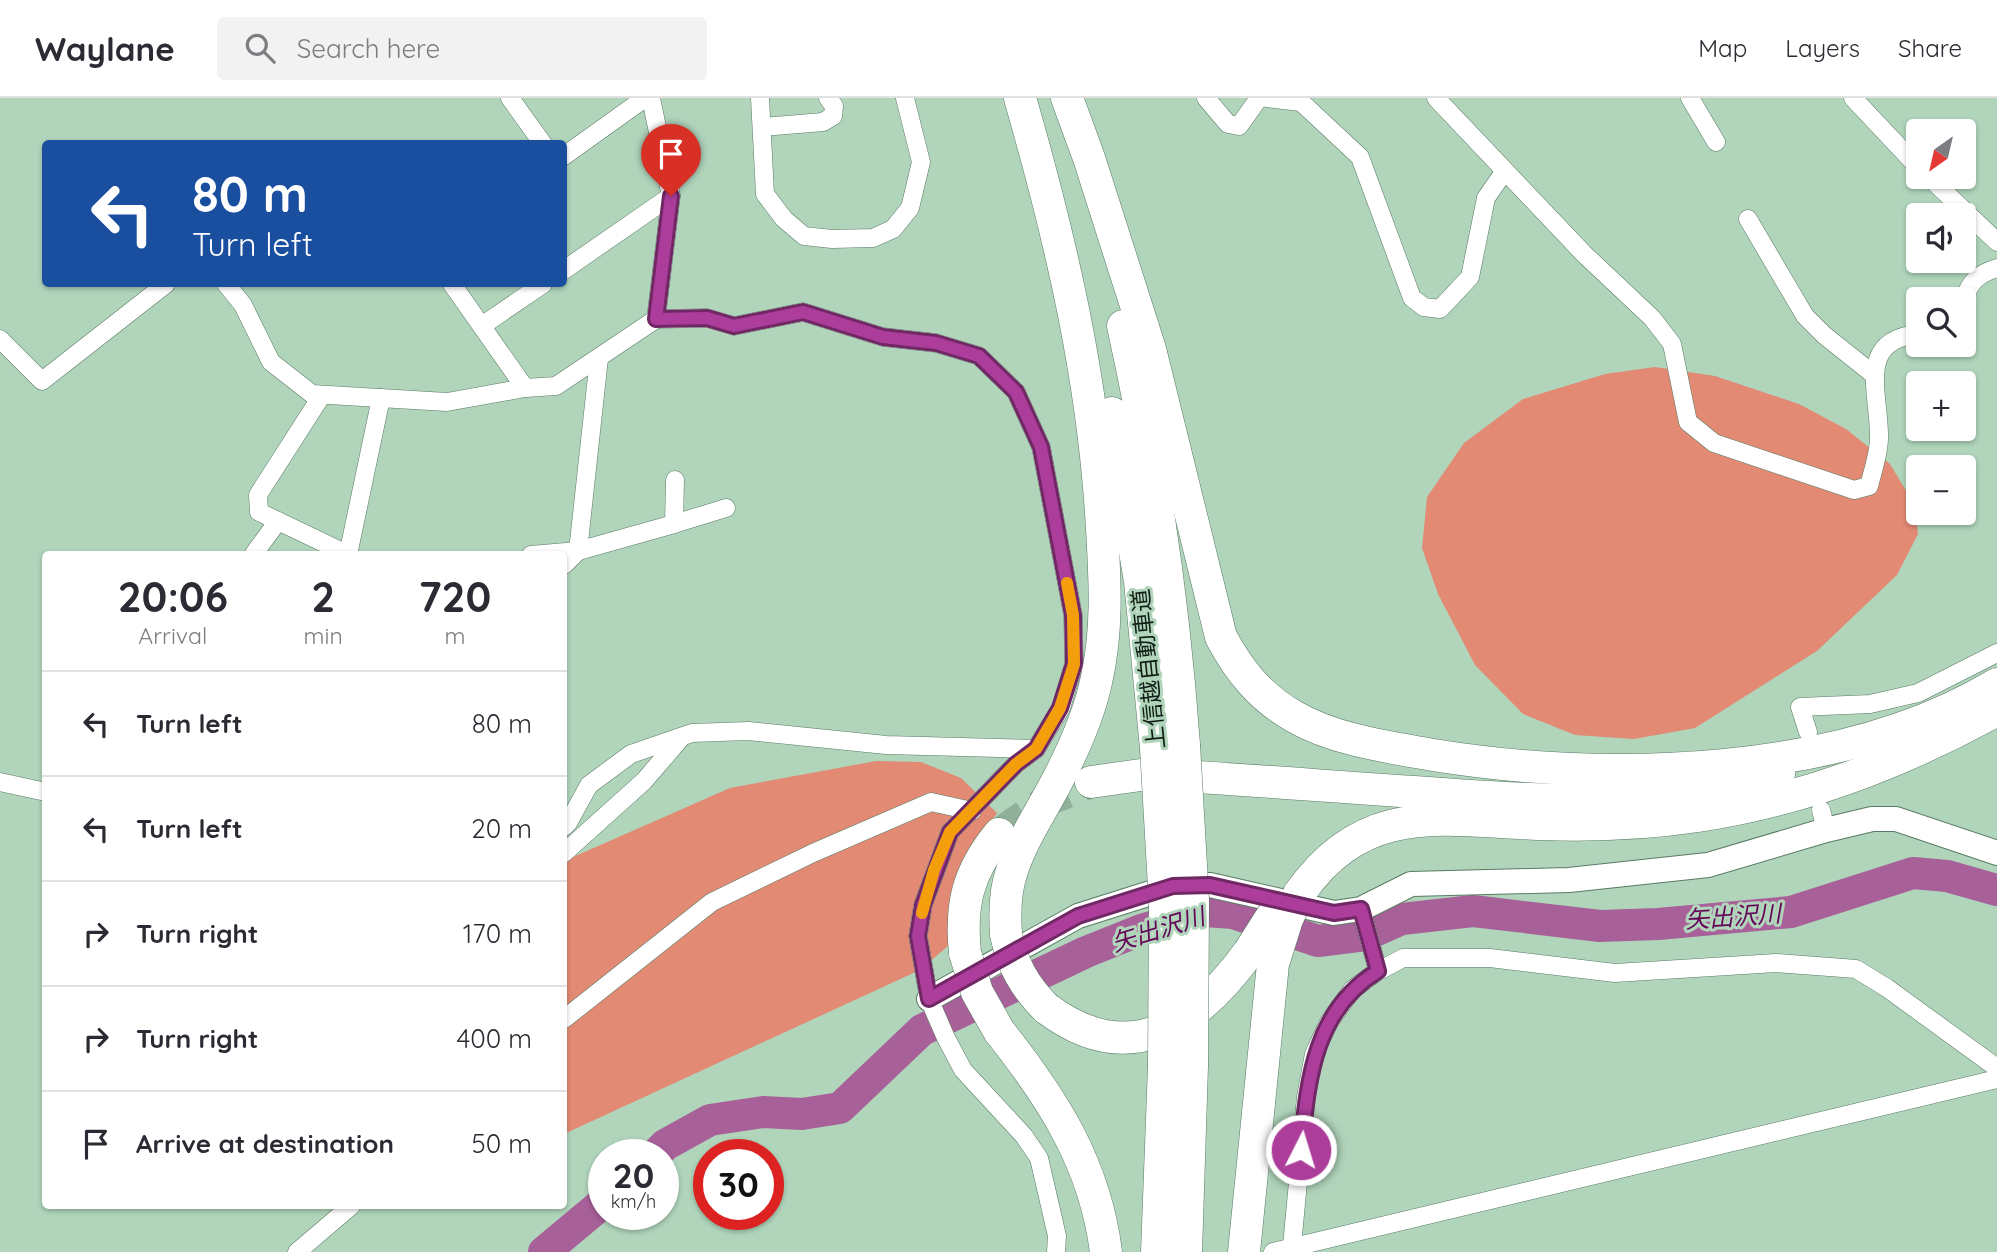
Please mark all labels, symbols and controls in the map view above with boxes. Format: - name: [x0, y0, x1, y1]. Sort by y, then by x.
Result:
- search box: [217, 17, 707, 80]
- text: Waylane: [35, 28, 175, 69]
- icon: search: [241, 29, 279, 67]
- text: Search here: [297, 32, 440, 65]
- text: Map: [1698, 33, 1747, 63]
- text: Layers: [1785, 33, 1860, 63]
- text: Share: [1898, 33, 1962, 63]
- north arrow: [1906, 119, 1976, 189]
- map controls: [1906, 119, 1976, 525]
- pin: [641, 124, 701, 196]
- icon: arrive: [652, 135, 690, 173]
- text: 80 m: [192, 163, 308, 224]
- icon: left: [77, 168, 168, 259]
- button: sound: [1906, 203, 1976, 273]
- text: Turn left: [192, 224, 313, 264]
- button: search: [1906, 287, 1976, 357]
- button: +: [1906, 371, 1976, 441]
- button: −: [1906, 455, 1976, 525]
- text: 20:06: [118, 570, 228, 623]
- text: 2: [311, 570, 335, 623]
- text: 720: [419, 570, 491, 623]
- street label: 上信越自動車道: [1125, 587, 1171, 751]
- text: Arrival: [138, 621, 207, 650]
- text: min: [304, 621, 343, 650]
- text: m: [444, 621, 465, 650]
- icon: left: [77, 705, 115, 743]
- text: Turn left: [136, 707, 243, 740]
- text: 80 m: [472, 707, 532, 740]
- icon: left: [77, 810, 115, 848]
- text: Turn left: [136, 812, 243, 845]
- text: 20 m: [471, 812, 532, 845]
- water label: 矢出沢川: [1684, 897, 1785, 934]
- water label: 矢出沢川: [1108, 900, 1211, 957]
- icon: right: [77, 915, 115, 953]
- text: Turn right: [136, 917, 258, 950]
- text: 170 m: [463, 917, 532, 950]
- icon: right: [77, 1020, 115, 1058]
- text: Turn right: [136, 1022, 258, 1055]
- text: 400 m: [457, 1022, 532, 1055]
- position arrow: [1264, 1113, 1338, 1187]
- icon: arrive: [77, 1125, 115, 1163]
- text: Arrive at destination: [136, 1127, 394, 1160]
- text: 50 m: [472, 1127, 532, 1160]
- speed limit sign: 30: [693, 1139, 784, 1230]
- text: 20: [613, 1153, 654, 1197]
- text: km/h: [611, 1190, 656, 1213]

